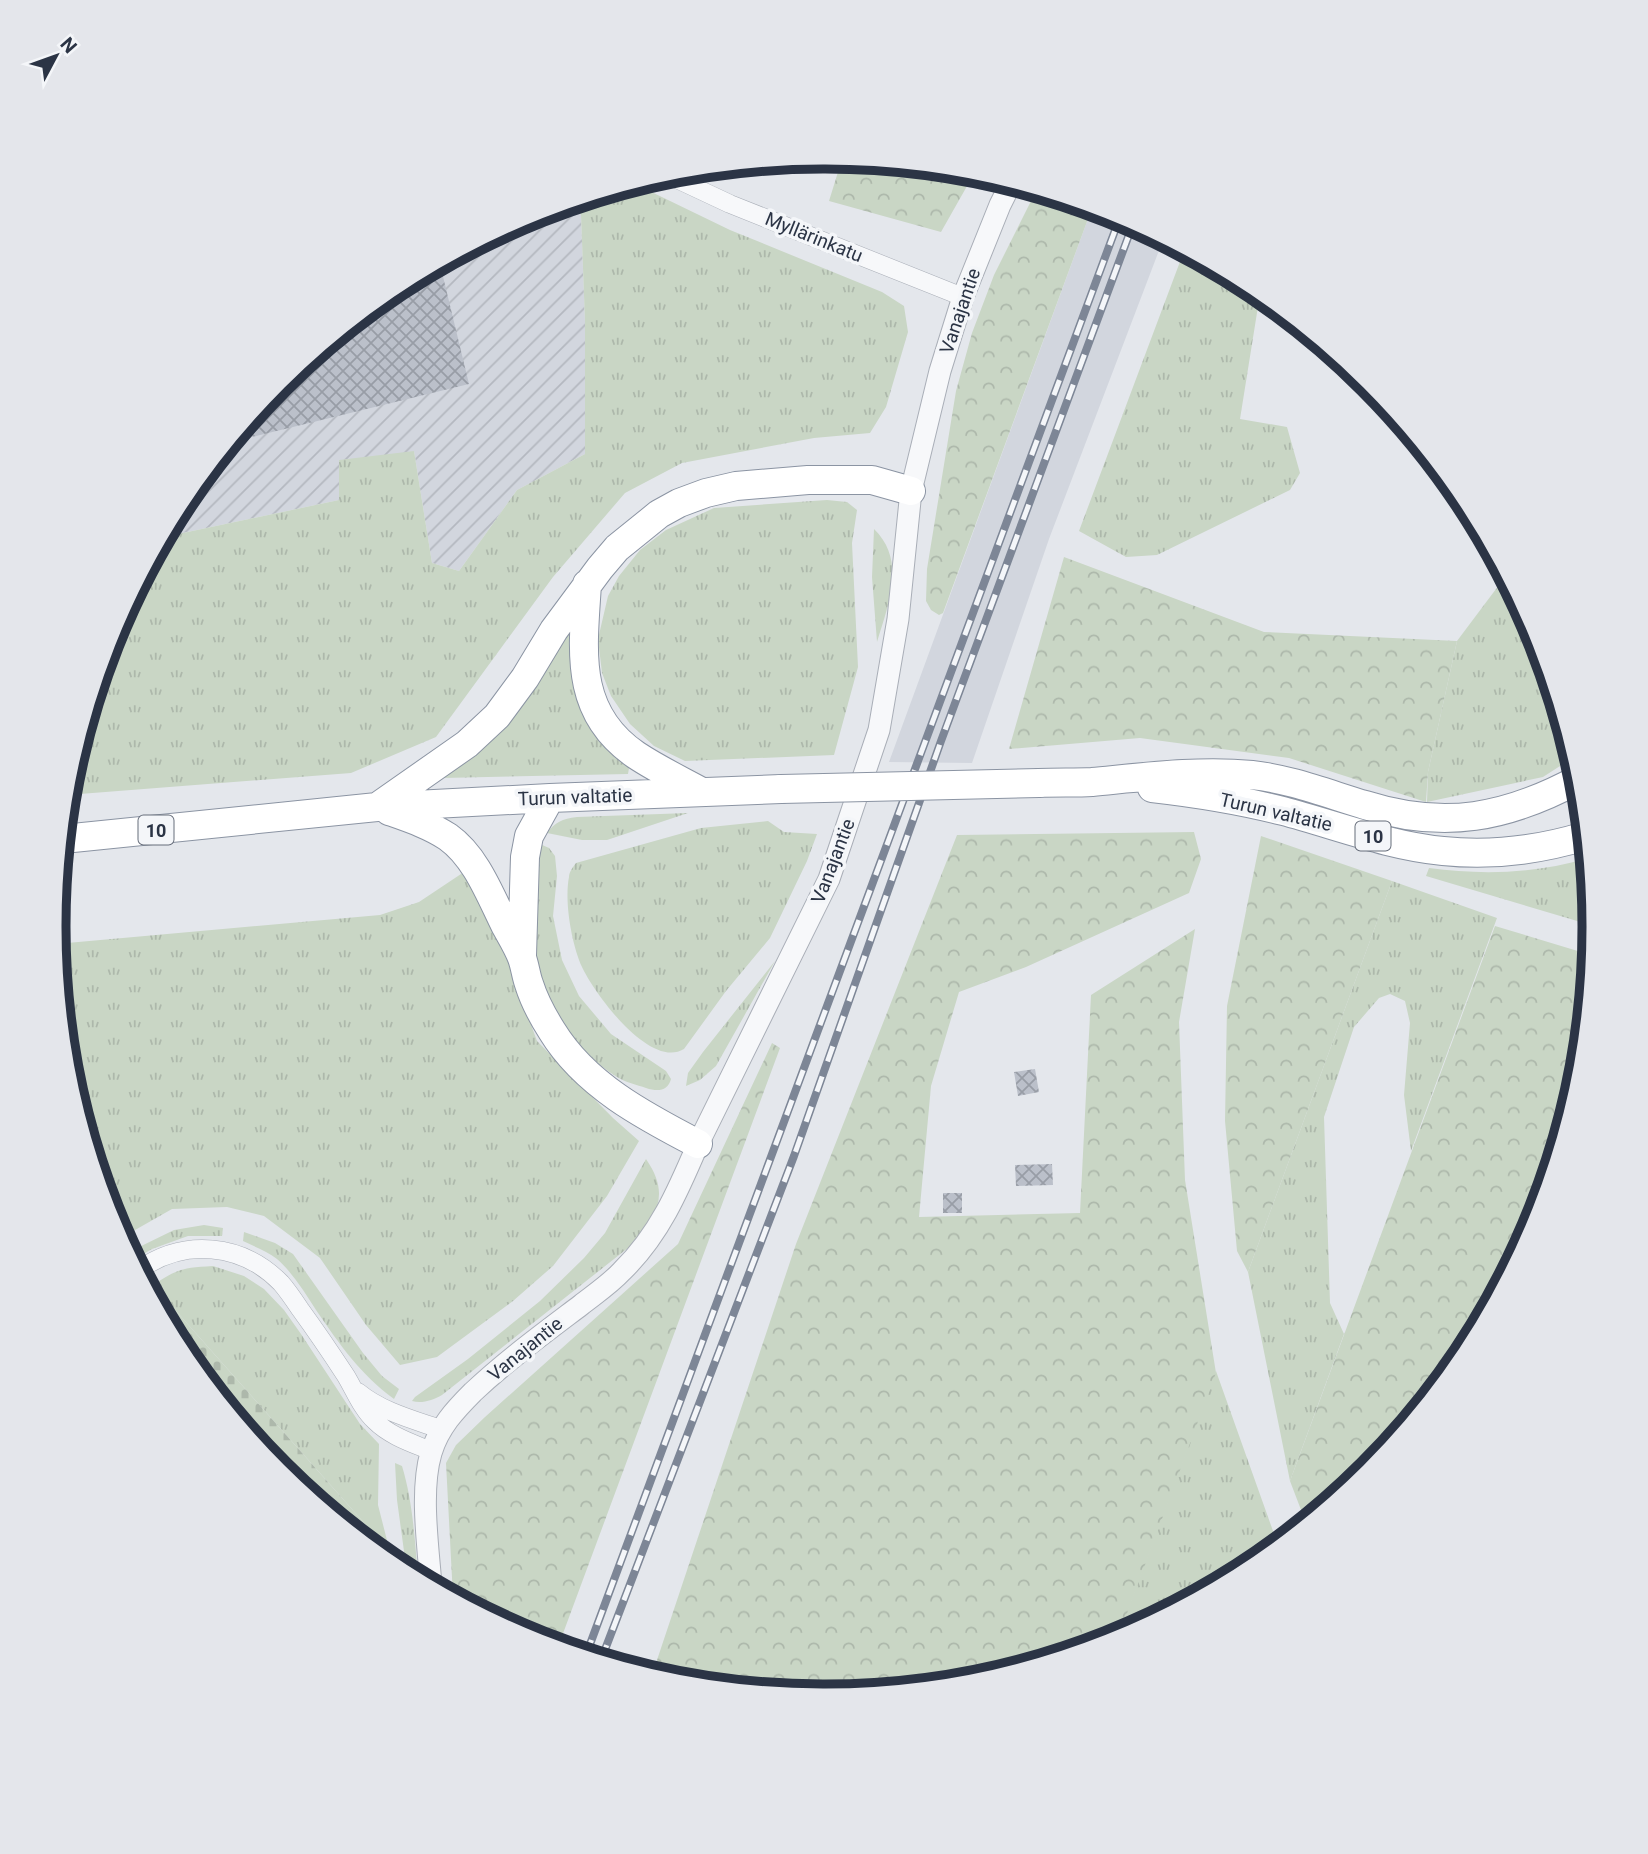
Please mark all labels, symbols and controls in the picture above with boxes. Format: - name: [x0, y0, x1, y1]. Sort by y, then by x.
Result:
- north arrow: [21, 21, 91, 91]
- text: N: [55, 33, 82, 58]
- street label: Myllärinkatu: [762, 207, 866, 267]
- street label: Vanajantie: [935, 265, 985, 357]
- street label: Turun valtatie: [517, 784, 633, 810]
- street label: Turun valtatie: [1218, 788, 1334, 836]
- street label: Vanajantie: [806, 815, 860, 907]
- road number: 10: [138, 816, 174, 844]
- road number: 10: [1356, 822, 1390, 850]
- street label: Vanajantie: [483, 1312, 567, 1386]

